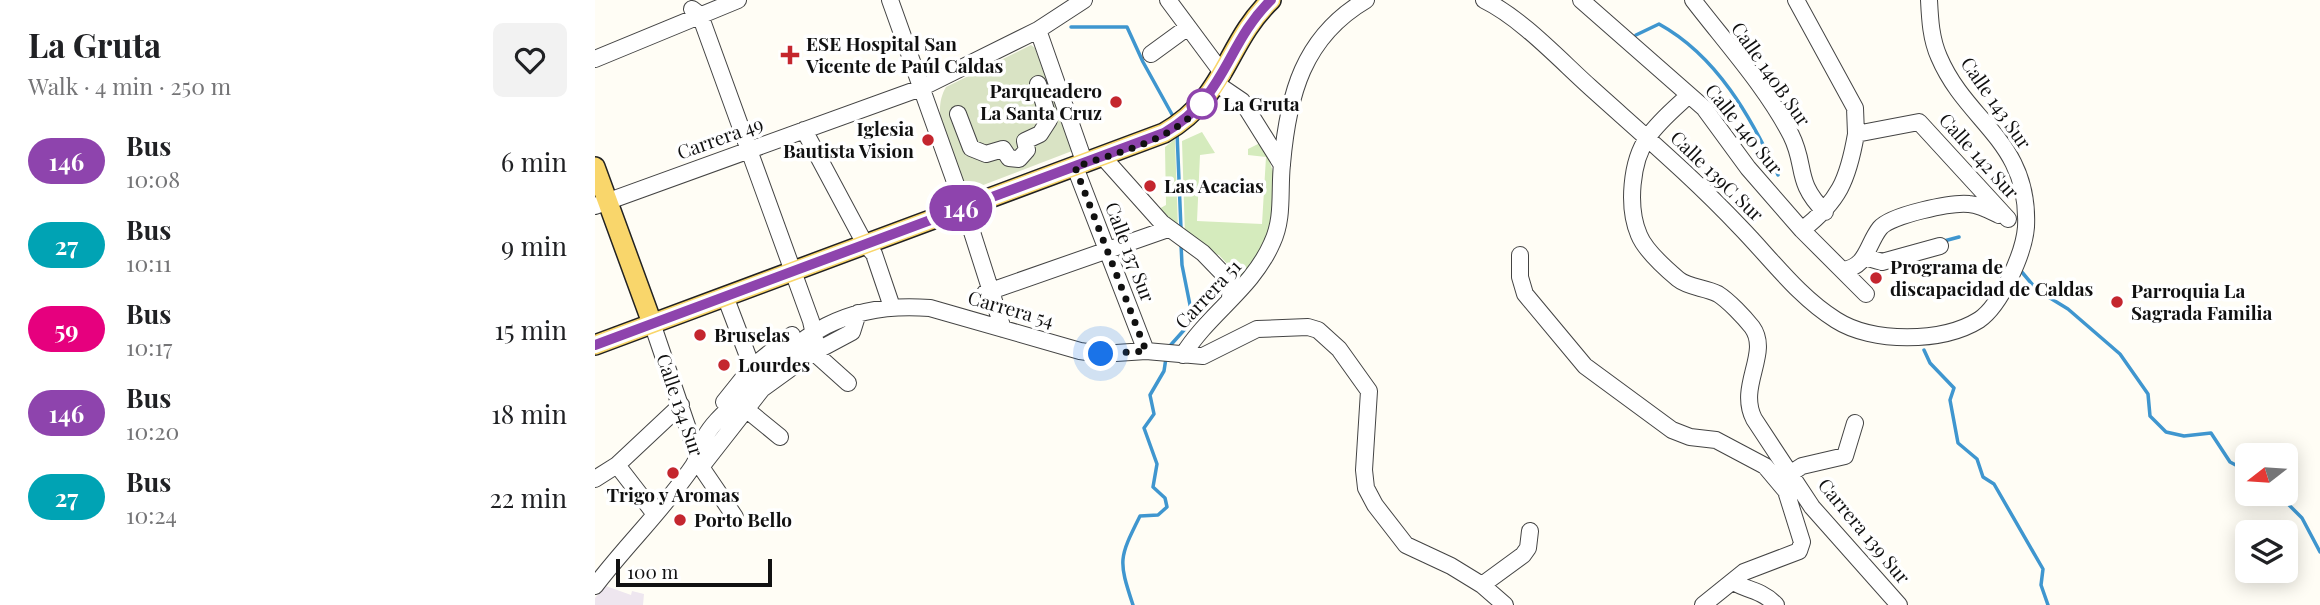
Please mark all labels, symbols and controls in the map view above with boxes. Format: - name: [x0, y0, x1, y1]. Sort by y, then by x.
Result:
- street label: Calle 140B Sur: [1726, 16, 1818, 131]
- text: La Gruta: [28, 22, 161, 66]
- button: heart: [493, 23, 567, 97]
- place label: ESE Hospital San Vicente de Paúl Caldas: [805, 30, 1003, 78]
- marker: ESE Hospital San Vicente de Paúl Caldas: [780, 45, 800, 65]
- street label: Calle 143 Sur: [1956, 51, 2038, 154]
- text: Walk · 4 min · 250 m: [28, 70, 231, 101]
- place label: Parqueadero La Santa Cruz: [980, 77, 1102, 125]
- street label: Calle 140 Sur: [1700, 78, 1790, 180]
- marker: La Gruta: [1187, 89, 1217, 119]
- place label: La Gruta: [1223, 90, 1300, 116]
- marker: Parqueadero La Santa Cruz: [1108, 94, 1124, 110]
- street label: Calle 142 Sur: [1934, 107, 2026, 204]
- street label: Carrera 49: [673, 109, 766, 165]
- place label: Iglesia Bautista Vision: [783, 115, 914, 163]
- street label: Calle 139C Sur: [1665, 124, 1770, 227]
- text: Bus: [126, 128, 171, 163]
- marker: Iglesia Bautista Vision: [920, 132, 936, 148]
- text: 6 min: [501, 144, 567, 179]
- text: 146: [49, 145, 84, 177]
- text: 10:08: [126, 163, 180, 194]
- place label: Las Acacias: [1164, 172, 1264, 198]
- marker: Las Acacias: [1142, 178, 1158, 194]
- line badge: 146: [921, 185, 1001, 231]
- text: 146: [943, 192, 979, 224]
- street label: Calle 137 Sur: [1100, 198, 1162, 306]
- text: Bus: [126, 212, 171, 247]
- text: 9 min: [501, 228, 567, 263]
- text: 27: [55, 229, 78, 261]
- text: 10:11: [126, 247, 171, 278]
- street label: Carrera 51: [1168, 253, 1246, 334]
- place label: Programa de discapacidad de Caldas: [1890, 253, 2094, 301]
- marker: Programa de discapacidad de Caldas: [1868, 270, 1884, 286]
- place label: Parroquia La Sagrada Familia: [2131, 277, 2273, 325]
- street label: Carrera 54: [965, 283, 1057, 333]
- marker: Parroquia La Sagrada Familia: [2109, 294, 2125, 310]
- text: Bus: [126, 296, 171, 331]
- text: 15 min: [495, 312, 567, 347]
- text: 59: [54, 313, 79, 345]
- place label: Bruselas: [714, 321, 790, 347]
- marker: Bruselas: [692, 327, 708, 343]
- text: 10:17: [126, 331, 172, 362]
- your location: [1083, 336, 1118, 371]
- street label: Calle 134 Sur: [651, 350, 711, 460]
- place label: Lourdes: [738, 351, 810, 377]
- marker: Lourdes: [716, 357, 732, 373]
- text: Bus: [126, 380, 171, 415]
- text: 18 min: [491, 396, 567, 431]
- text: 146: [49, 397, 84, 429]
- text: 10:20: [126, 415, 179, 446]
- north arrow: [2235, 443, 2298, 506]
- map controls: [2235, 443, 2298, 583]
- text: Bus: [126, 464, 171, 499]
- marker: Trigo y Aromas: [665, 465, 681, 481]
- street label: Carrera 139 Sur: [1813, 472, 1917, 589]
- text: 22 min: [489, 480, 567, 515]
- text: 27: [55, 481, 78, 513]
- place label: Trigo y Aromas: [606, 481, 740, 507]
- text: 10:24: [126, 499, 177, 530]
- place label: Porto Bello: [694, 506, 792, 532]
- marker: Porto Bello: [672, 512, 688, 528]
- button: layers: [2235, 520, 2298, 583]
- scale bar: [616, 556, 772, 588]
- text: 100 m: [627, 558, 678, 584]

